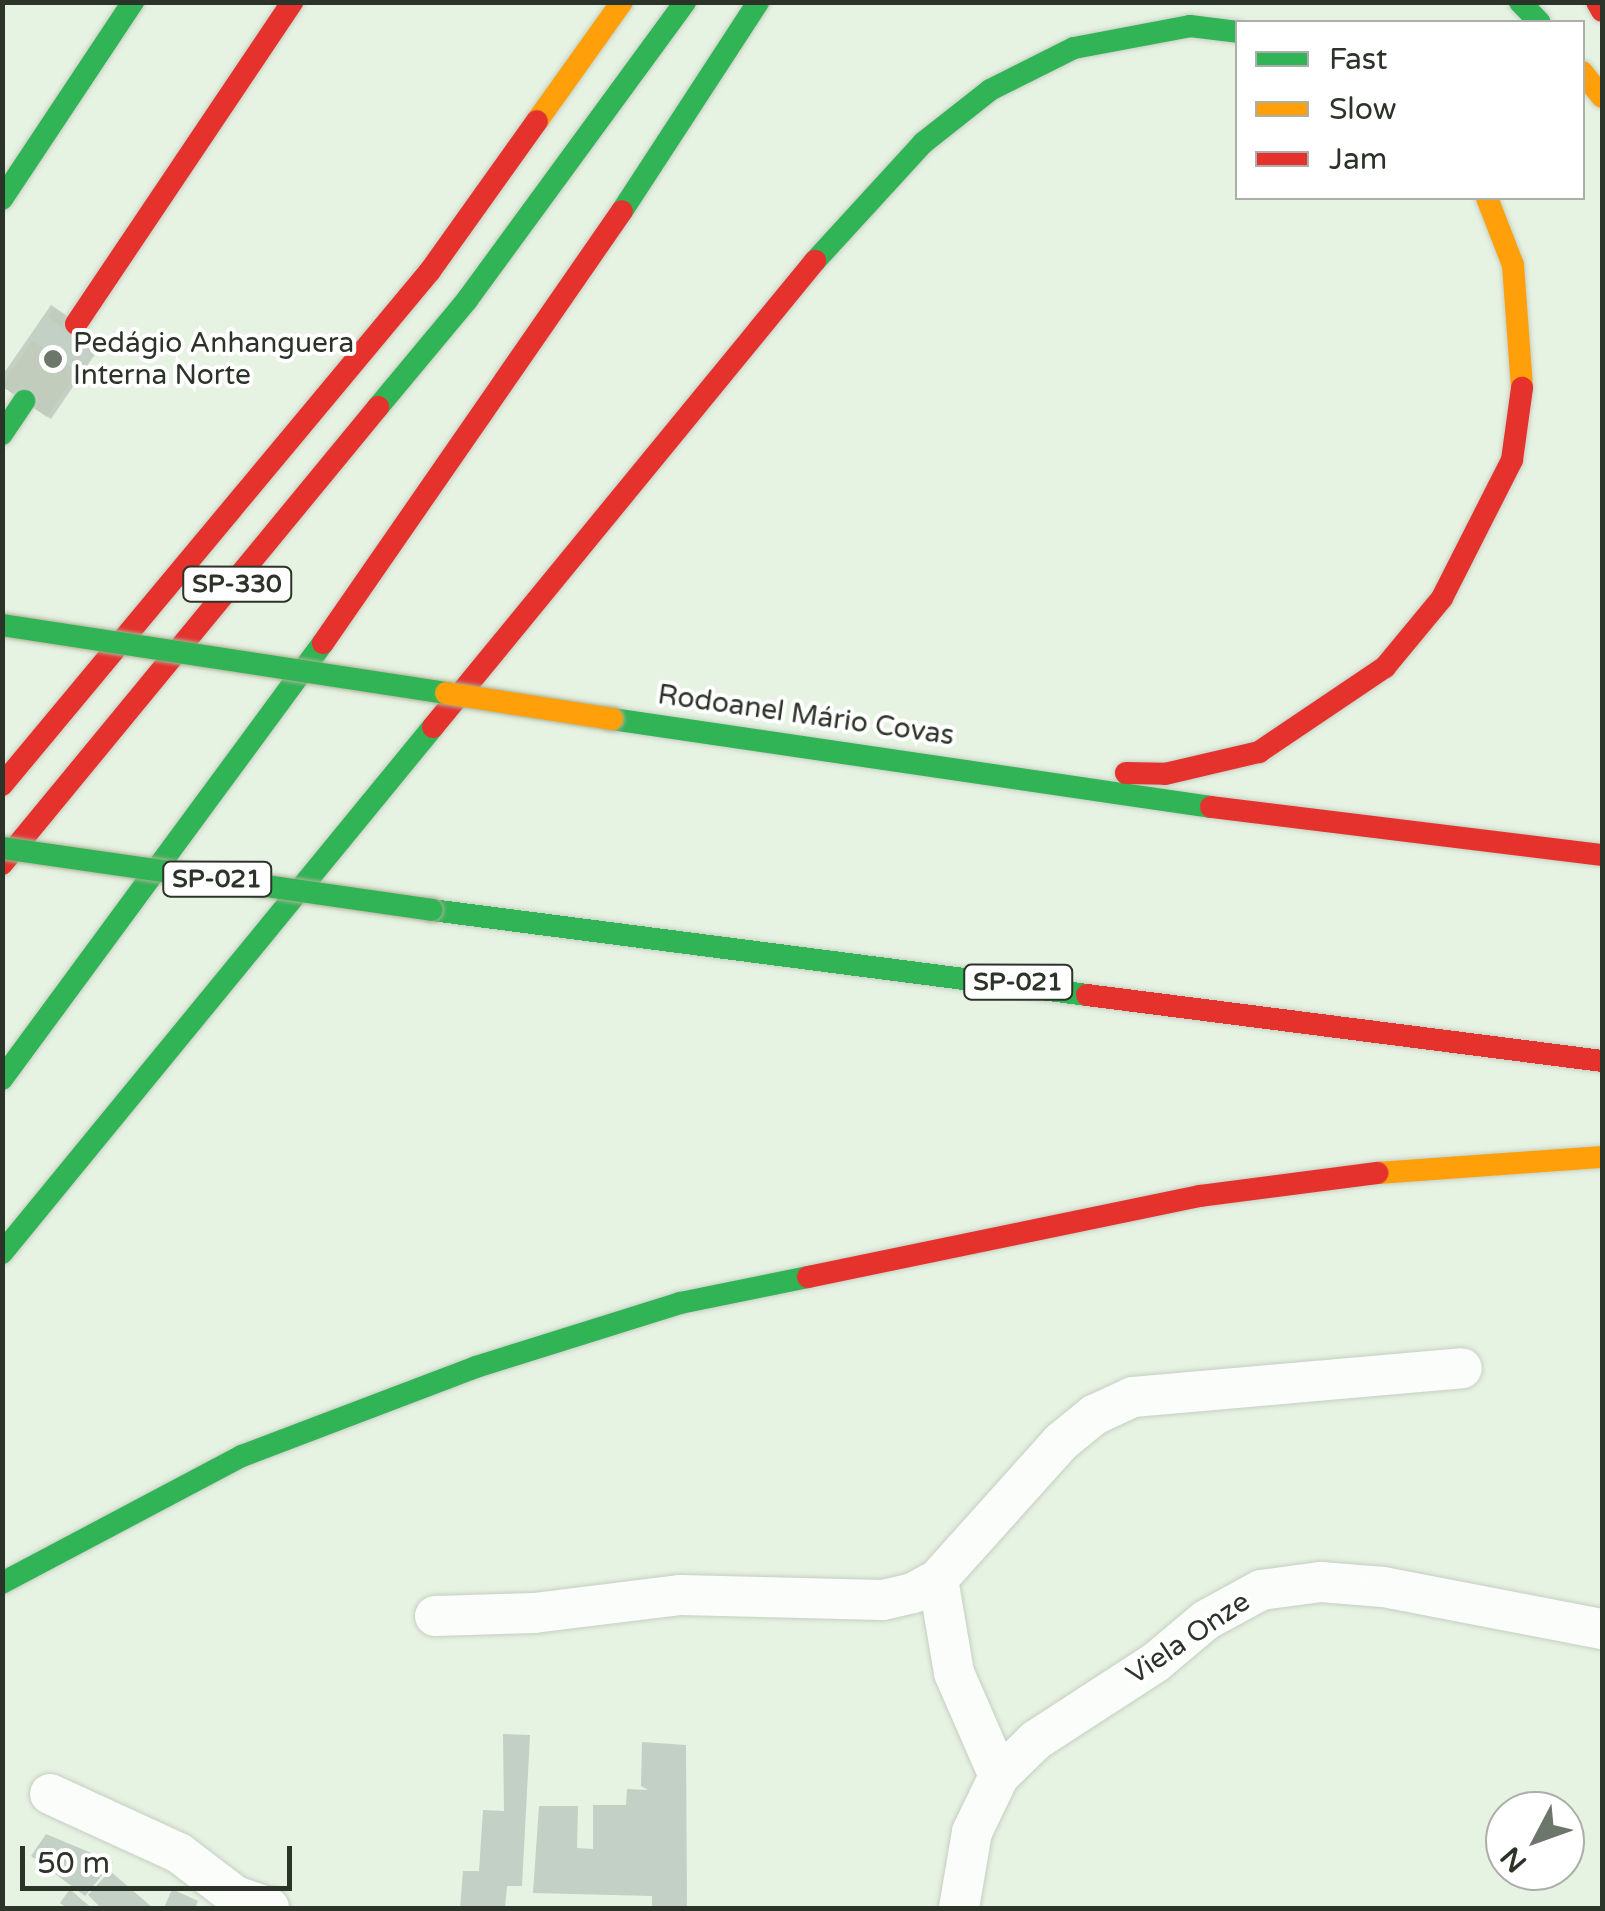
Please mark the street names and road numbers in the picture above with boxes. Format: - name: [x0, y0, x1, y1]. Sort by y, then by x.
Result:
- road number: SP-330: [182, 564, 292, 604]
- street label: Rodoanel Mário Covas: [656, 678, 956, 752]
- road number: SP-021: [162, 859, 272, 899]
- road number: SP-021: [963, 962, 1073, 1002]
- street label: Viela Onze: [1120, 1585, 1256, 1691]

